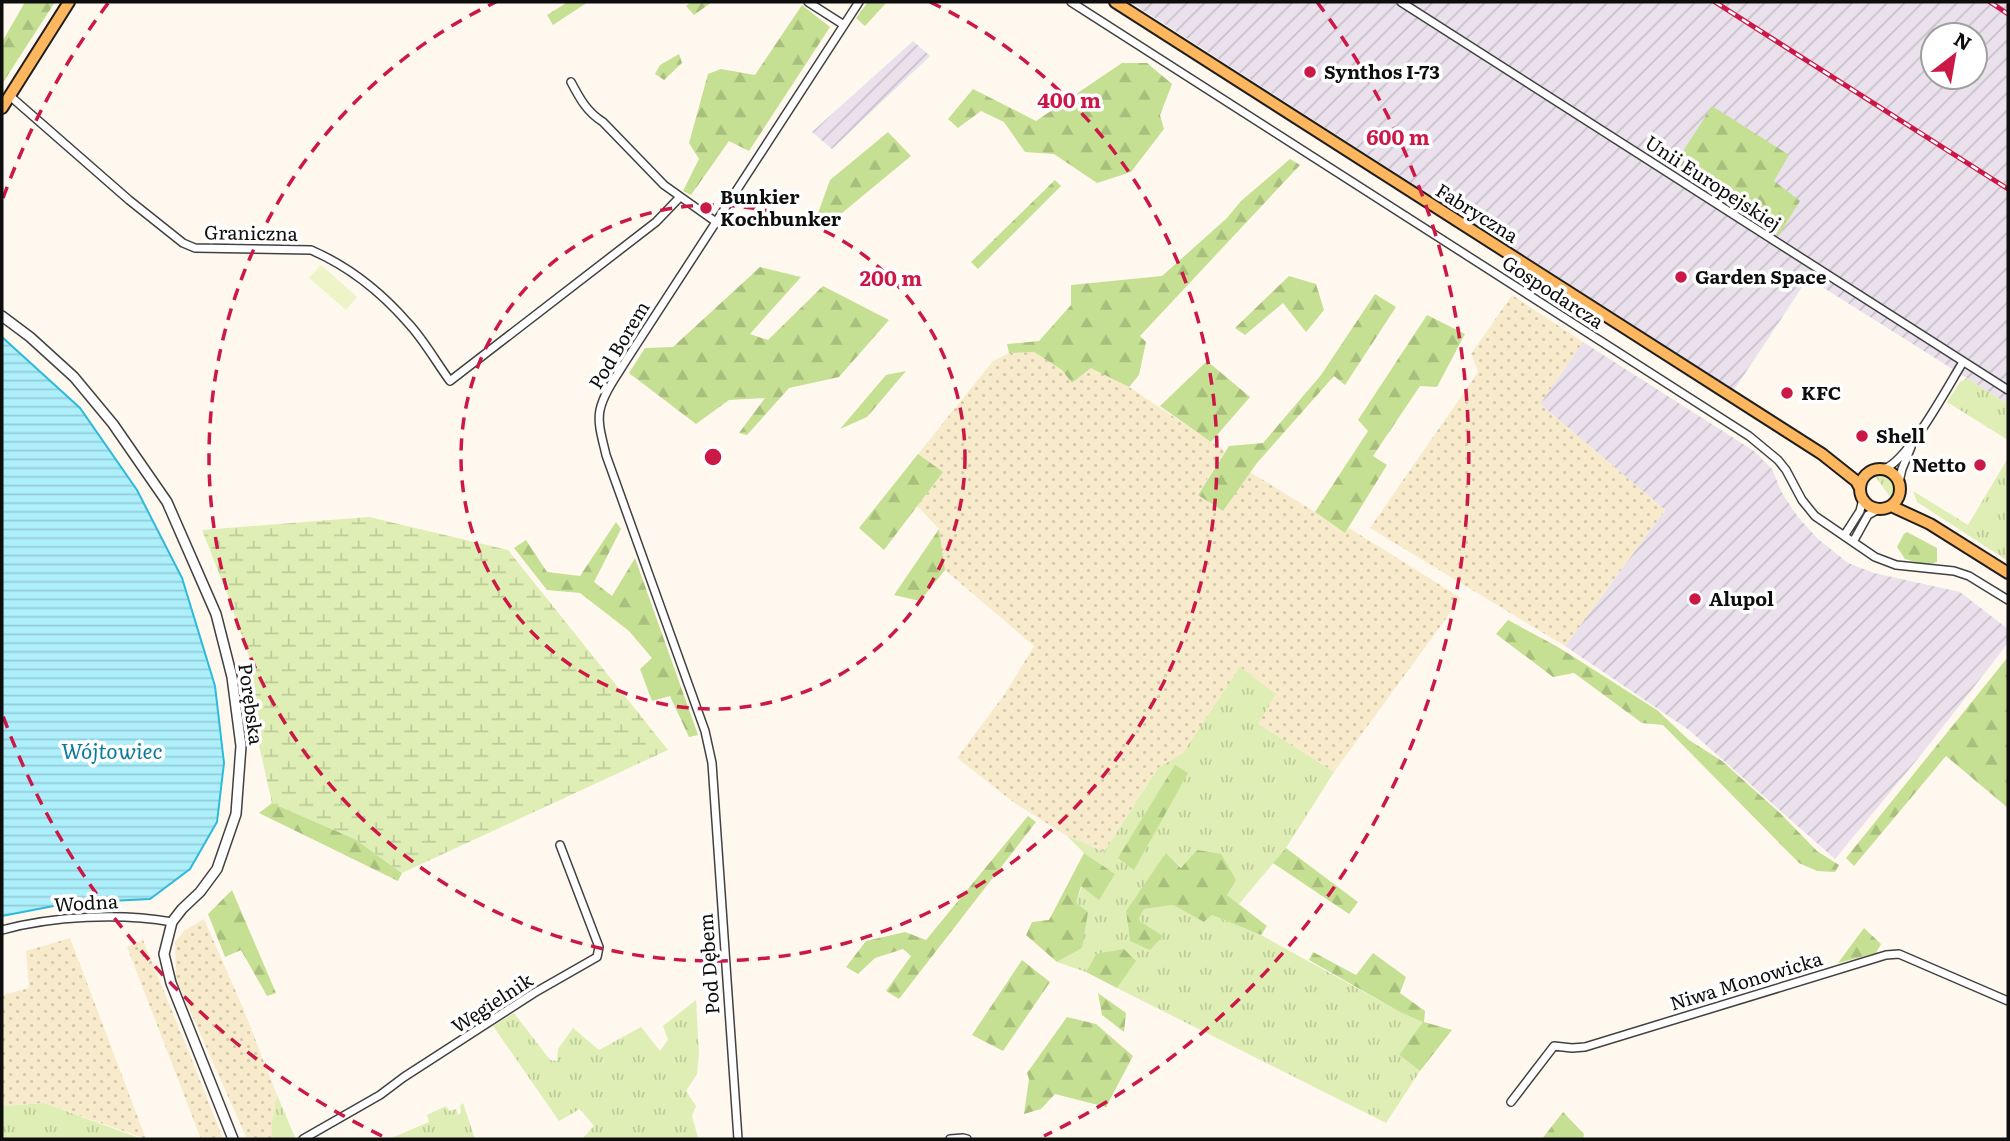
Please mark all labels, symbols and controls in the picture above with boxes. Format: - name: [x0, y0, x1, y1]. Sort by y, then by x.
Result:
- north arrow: [1919, 21, 1989, 91]
- text: N: [1949, 24, 1977, 57]
- place label: Synthos I-73: [1324, 57, 1440, 85]
- marker: Synthos I-73: [1302, 64, 1318, 80]
- text: 400 m: [1037, 83, 1101, 114]
- text: 600 m: [1366, 120, 1430, 151]
- street label: Unii Europejskiej: [1640, 128, 1787, 237]
- street label: Fabryczna: [1431, 176, 1525, 249]
- place label: Bunkier Kochbunker: [720, 182, 842, 232]
- marker: Bunkier Kochbunker: [698, 200, 714, 216]
- street label: Graniczna: [204, 217, 299, 247]
- street label: Gospodarcza: [1497, 248, 1610, 335]
- text: 200 m: [860, 261, 922, 292]
- place label: Garden Space: [1695, 262, 1827, 290]
- marker: Garden Space: [1673, 269, 1689, 285]
- street label: Pod Borem: [581, 295, 655, 394]
- place label: KFC: [1801, 378, 1841, 406]
- marker: KFC: [1779, 385, 1795, 401]
- place label: Shell: [1876, 421, 1925, 449]
- marker: Shell: [1854, 428, 1870, 444]
- centre of rings: [701, 445, 725, 469]
- place label: Netto: [1912, 450, 1966, 478]
- marker: Netto: [1972, 457, 1988, 473]
- place label: Alupol: [1709, 584, 1774, 612]
- marker: Alupol: [1687, 591, 1703, 607]
- street label: Porębska: [232, 661, 272, 747]
- water label: Wójtowiec: [61, 734, 163, 765]
- street label: Wodna: [53, 886, 120, 918]
- street label: Pod Dębem: [690, 912, 726, 1016]
- street label: Niwa Monowicka: [1666, 943, 1826, 1017]
- street label: Węgielnik: [445, 965, 538, 1039]

